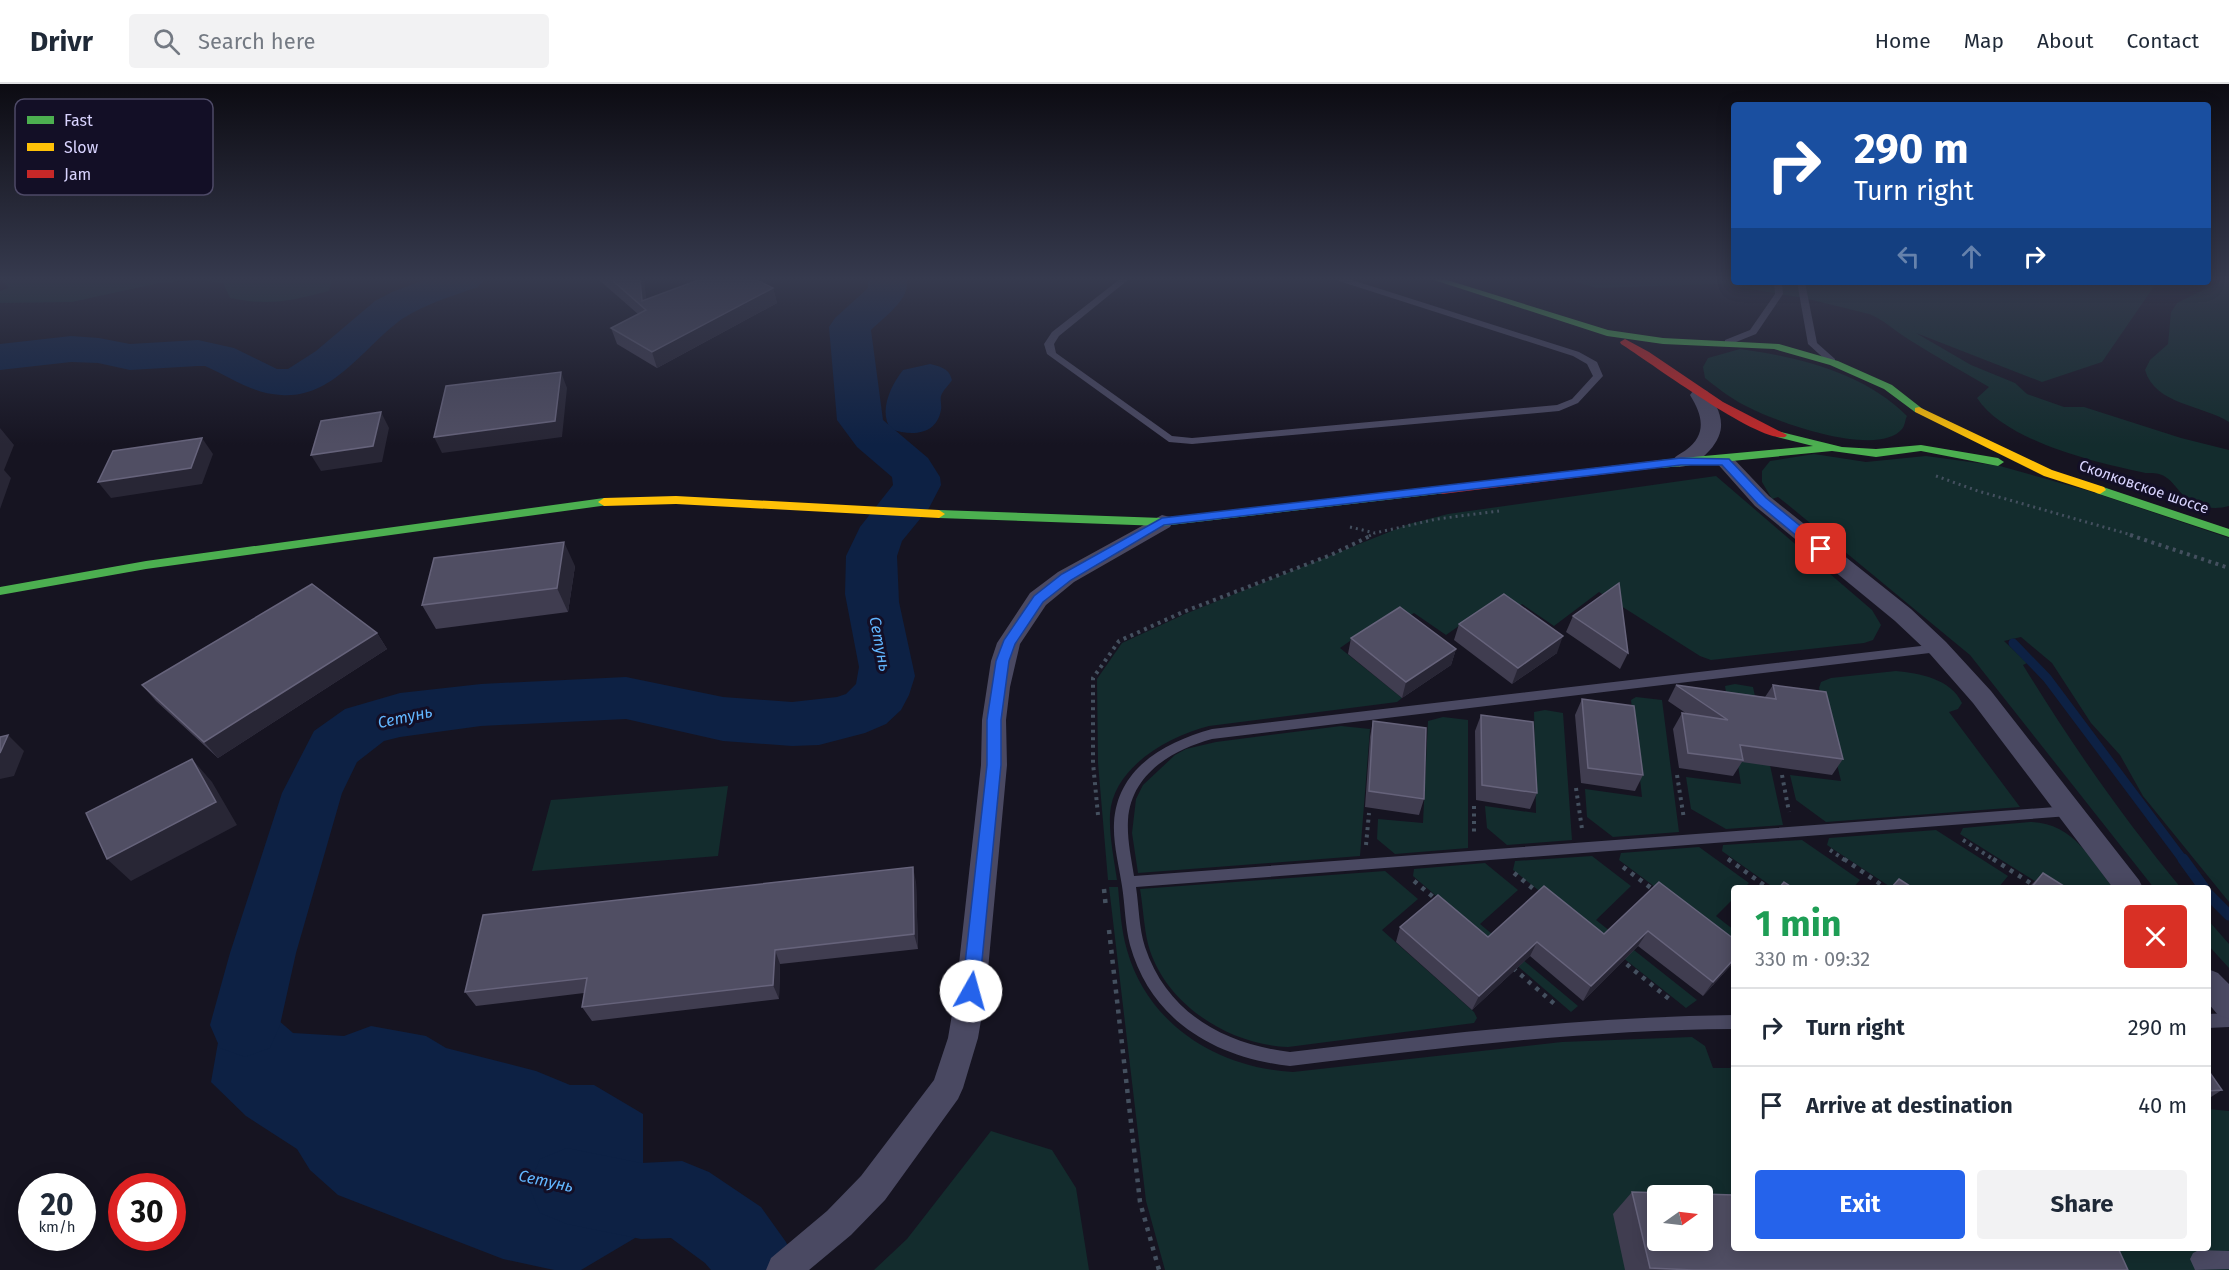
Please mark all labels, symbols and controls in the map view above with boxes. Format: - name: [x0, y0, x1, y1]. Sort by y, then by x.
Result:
- search box: [129, 14, 549, 68]
- text: Drivr: [30, 25, 93, 58]
- icon: search: [150, 25, 183, 58]
- text: Search here: [198, 28, 315, 55]
- text: Home: [1875, 28, 1931, 54]
- text: Map: [1964, 28, 2004, 54]
- text: About: [2037, 28, 2094, 54]
- text: Contact: [2127, 28, 2199, 54]
- legend: [15, 99, 213, 195]
- text: Fast: [64, 111, 93, 130]
- text: 290 m: [1854, 124, 1969, 174]
- icon: right: [1755, 126, 1833, 204]
- text: Slow: [64, 138, 99, 157]
- text: Jam: [64, 165, 91, 184]
- text: Turn right: [1854, 175, 1974, 207]
- icon: left: [1892, 240, 1925, 273]
- icon: ahead: [1955, 240, 1988, 273]
- icon: right: [2018, 240, 2051, 273]
- street label: Сколковское шоссе: [2077, 456, 2211, 518]
- pin: [1795, 523, 1846, 574]
- icon: arrive: [1804, 532, 1837, 565]
- water label: Сетунь: [865, 615, 895, 673]
- water label: Сетунь: [376, 702, 434, 732]
- text: 1 min: [1755, 902, 1842, 946]
- button: close: [2124, 905, 2187, 968]
- text: 330 m · 09:32: [1755, 947, 1870, 971]
- position arrow: [939, 959, 1003, 1023]
- icon: right: [1755, 1011, 1788, 1044]
- text: Turn right: [1806, 1014, 1905, 1041]
- text: 290 m: [2128, 1014, 2187, 1041]
- icon: arrive: [1755, 1089, 1788, 1122]
- text: Arrive at destination: [1806, 1092, 2013, 1119]
- text: 40 m: [2138, 1092, 2187, 1119]
- water label: Сетунь: [517, 1166, 575, 1196]
- button: Exit: [1755, 1170, 1965, 1239]
- button: Share: [1977, 1170, 2187, 1239]
- speed limit sign: 30: [108, 1173, 186, 1251]
- north arrow: [1647, 1185, 1713, 1251]
- map controls: [1647, 1185, 1713, 1251]
- text: 20: [40, 1187, 74, 1223]
- text: km/h: [38, 1218, 76, 1236]

